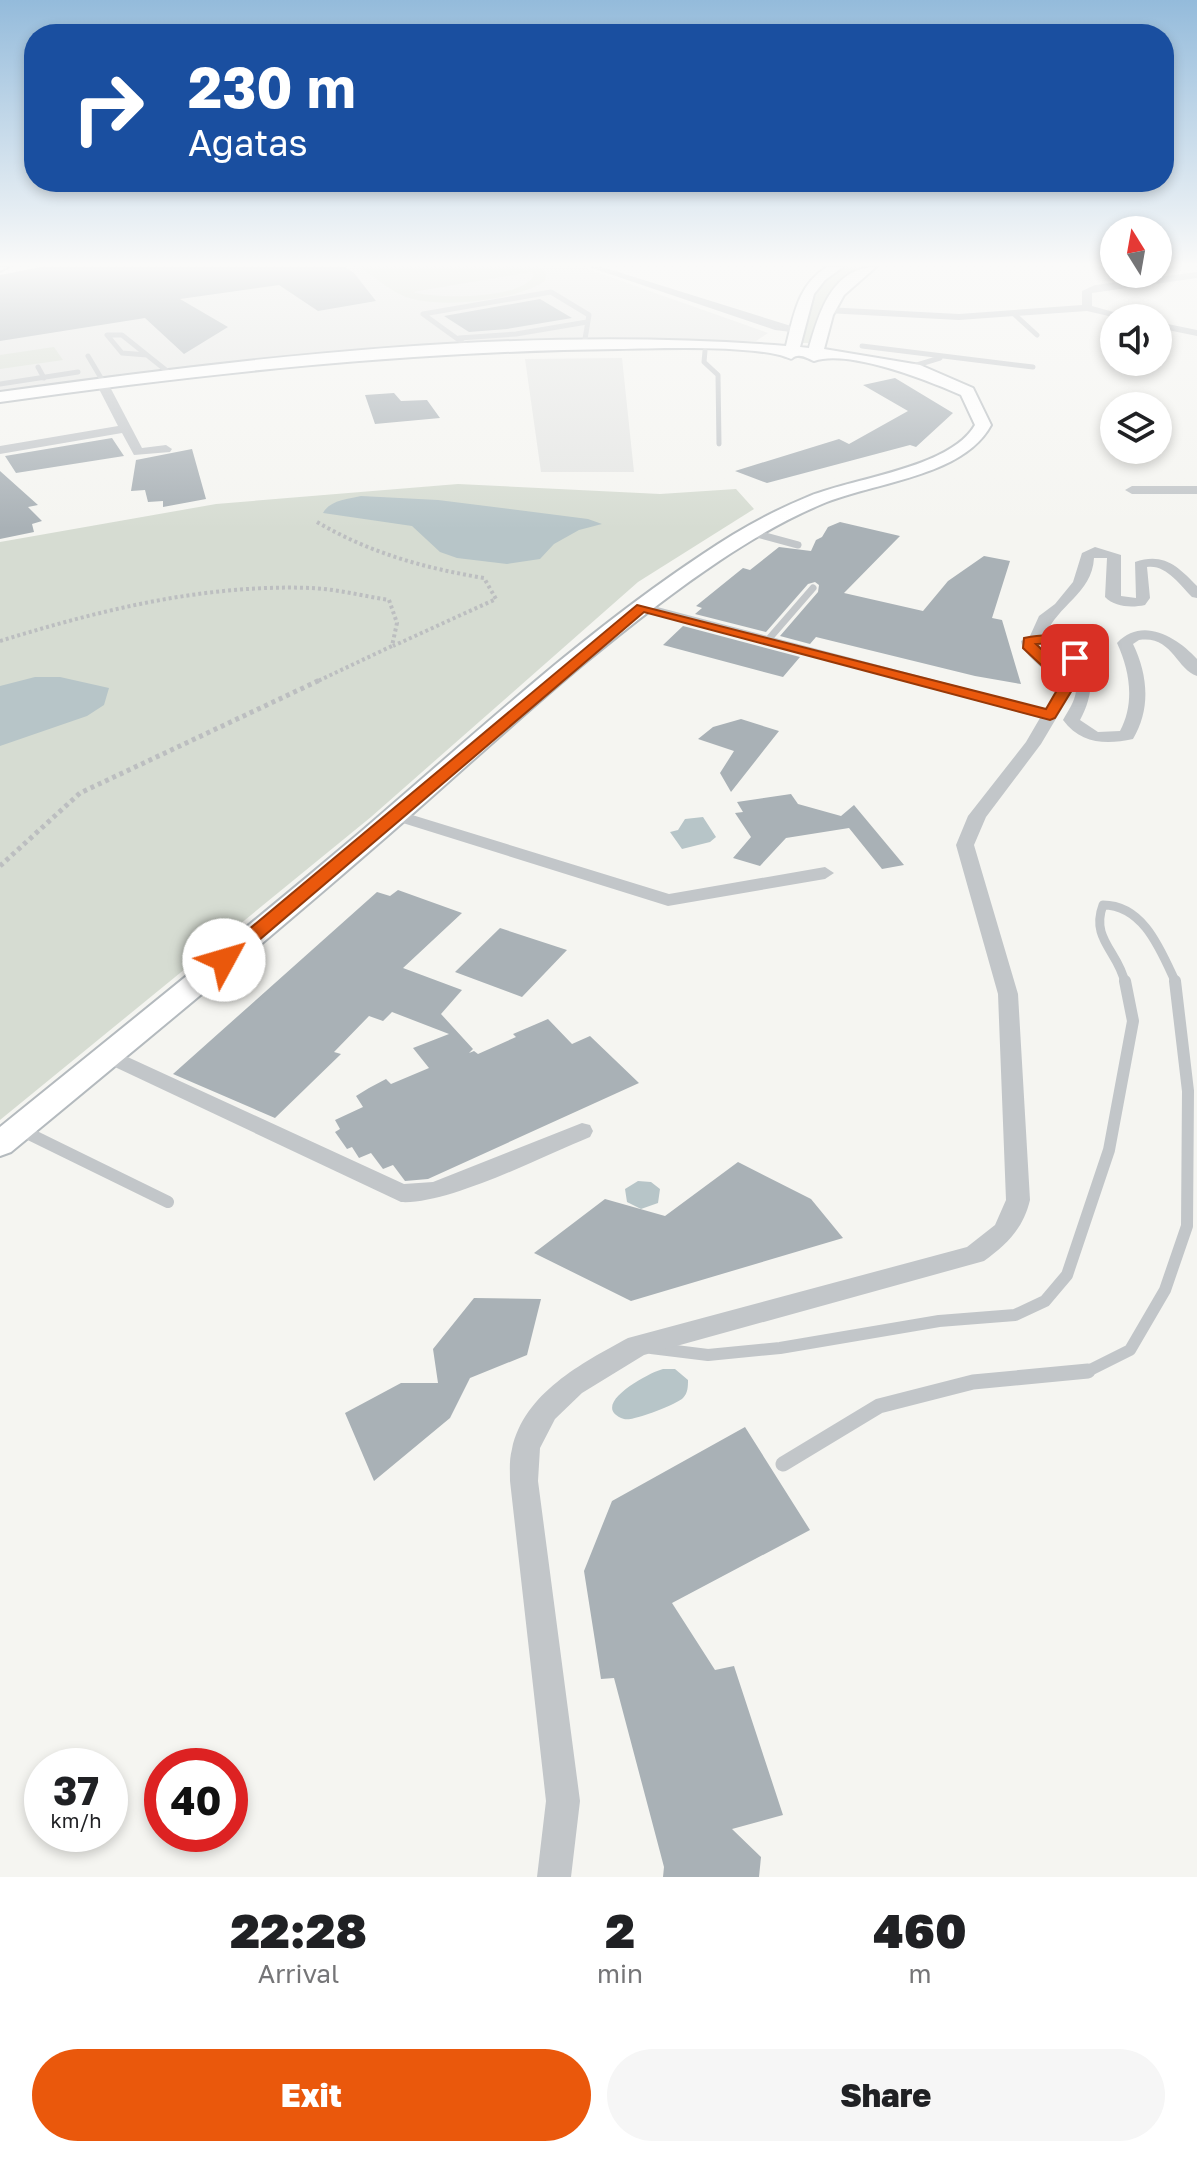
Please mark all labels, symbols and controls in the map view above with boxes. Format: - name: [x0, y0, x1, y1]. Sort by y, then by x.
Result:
- text: 230 m: [188, 53, 356, 120]
- icon: right: [56, 56, 160, 160]
- text: Agatas: [188, 121, 308, 164]
- north arrow: [1100, 216, 1172, 288]
- map controls: [1100, 216, 1172, 464]
- button: sound: [1100, 304, 1172, 376]
- button: layers: [1100, 392, 1172, 464]
- pin: [1041, 624, 1109, 692]
- icon: arrive: [1053, 636, 1097, 680]
- position arrow: [182, 918, 266, 1002]
- speed limit sign: 40: [144, 1748, 248, 1852]
- text: 37: [53, 1766, 99, 1814]
- text: km/h: [51, 1808, 101, 1832]
- text: 22:28: [230, 1901, 367, 1959]
- text: 2: [605, 1901, 635, 1959]
- text: 460: [873, 1901, 967, 1959]
- text: Arrival: [258, 1958, 339, 1989]
- text: min: [597, 1958, 643, 1989]
- text: m: [909, 1958, 932, 1989]
- button: Exit: [32, 2049, 591, 2141]
- button: Share: [607, 2049, 1165, 2141]

